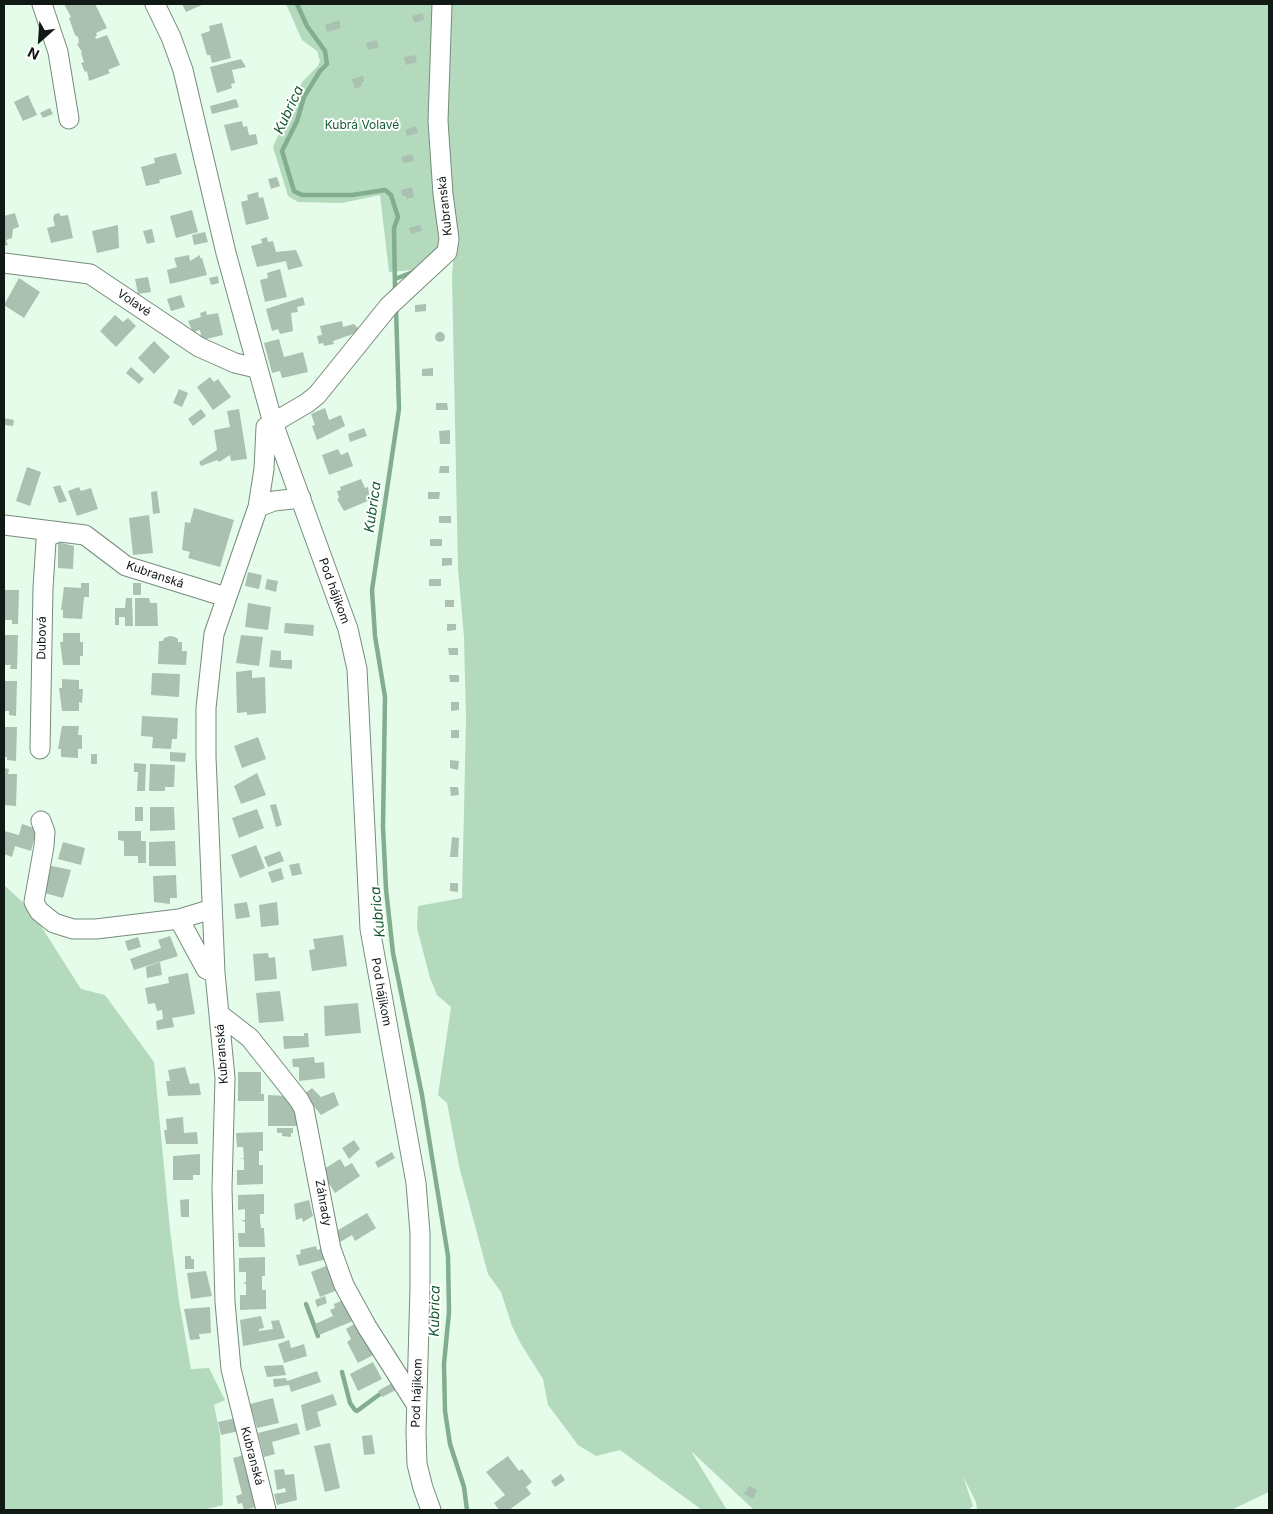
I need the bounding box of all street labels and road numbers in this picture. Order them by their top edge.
street label: Kubranská [435,175,455,237]
street label: Volavé [114,286,154,320]
street label: Pod hájikom [315,556,353,626]
street label: Kubranská [124,558,186,592]
street label: Dubová [34,616,50,660]
street label: Pod hájikom [368,957,394,1027]
street label: Kubranská [213,1024,231,1084]
street label: Záhrady [312,1179,334,1227]
street label: Pod hájikom [409,1358,425,1428]
street label: Kubranská [237,1425,267,1487]

